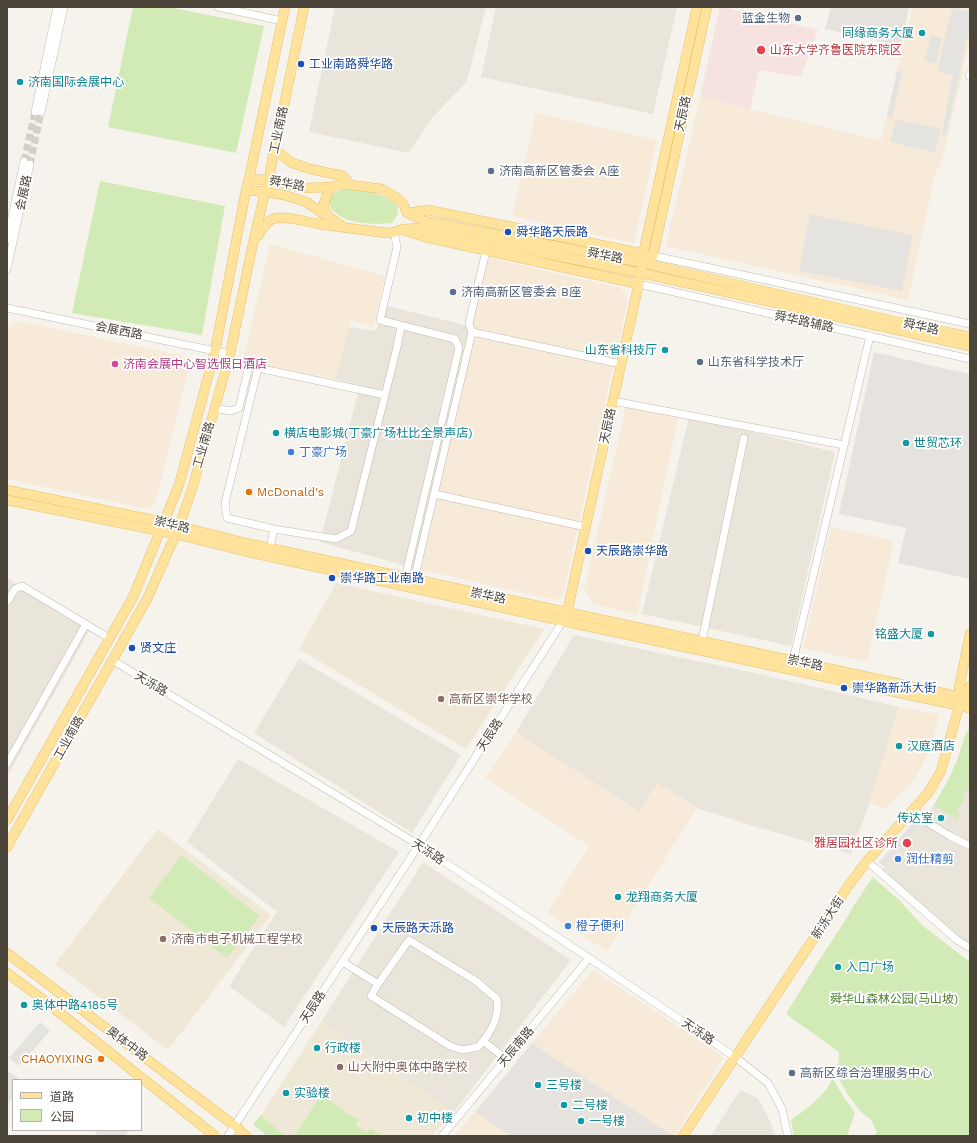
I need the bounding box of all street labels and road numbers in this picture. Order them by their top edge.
street label: 天辰路 [672,95,694,133]
street label: 工业南路 [267,105,291,155]
street label: 会展路 [13,174,35,212]
street label: 舜华路 [268,174,306,194]
street label: 舜华路 [586,245,624,267]
street label: 舜华路辅路 [773,309,835,335]
street label: 舜华路 [902,316,940,338]
street label: 会展西路 [94,319,144,343]
street label: 天辰路 [597,407,619,445]
street label: 工业南路 [190,420,218,470]
street label: 崇华路 [153,514,191,536]
street label: 崇华路 [469,585,507,607]
street label: 崇华路 [786,652,824,674]
street label: 天泺路 [132,669,170,699]
street label: 工业南路 [51,714,87,762]
street label: 天辰路 [474,716,506,754]
street label: 天泺路 [409,836,447,868]
street label: 新泺大街 [809,894,847,942]
street label: 天辰路 [297,988,329,1026]
street label: 天泺路 [679,1016,717,1048]
street label: 奥体中路 [103,1024,151,1064]
street label: 天辰南路 [495,1024,537,1070]

